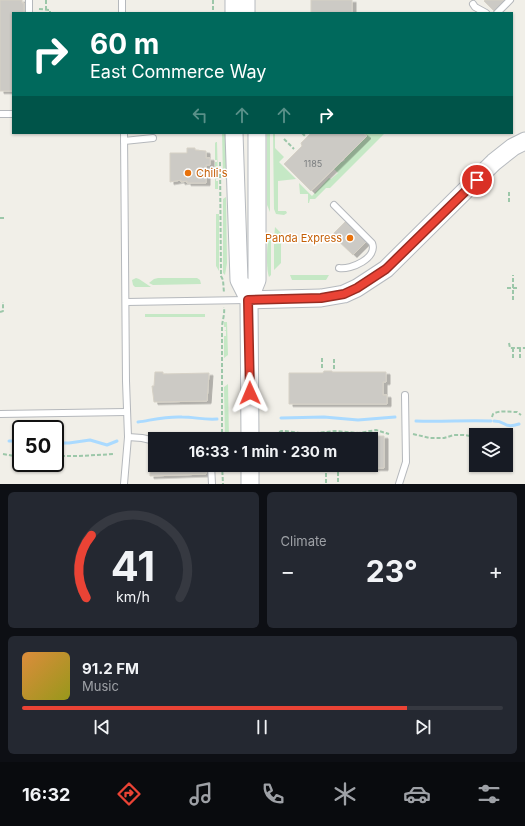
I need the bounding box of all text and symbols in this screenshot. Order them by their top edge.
text: 60 m [90,27,159,61]
icon: right [24,28,76,80]
text: East Commerce Way [90,61,266,82]
icon: left [189,104,211,126]
icon: ahead [231,104,253,126]
icon: ahead [273,104,295,126]
icon: right [315,104,337,126]
house number: 1185 [304,158,322,169]
pin [460,163,494,197]
place label: Chili's [196,166,228,180]
marker: Chili's [183,168,193,178]
icon: arrive [466,169,488,191]
place label: Panda Express [265,231,342,245]
marker: Panda Express [345,233,355,243]
position arrow [229,372,271,414]
speed limit sign: 50 [12,420,64,472]
map controls [469,428,513,472]
button: layers [469,428,513,472]
text: 16:33 · 1 min · 230 m [189,442,337,461]
text: Climate [281,533,327,549]
text: 41 [111,541,155,591]
text: 23° [366,553,418,589]
text: − [281,558,295,584]
text: + [488,558,503,584]
text: km/h [116,588,150,605]
text: 91.2 FM [82,659,139,678]
text: Music [82,678,119,694]
icon: previous [91,716,113,738]
icon: pause [251,716,273,738]
icon: next [412,716,434,738]
icon: directions [115,780,143,808]
icon: music [187,780,215,808]
icon: phone [259,780,287,808]
icon: climate [331,780,359,808]
icon: car [403,780,431,808]
icon: filters [475,780,503,808]
text: 16:32 [22,784,70,805]

